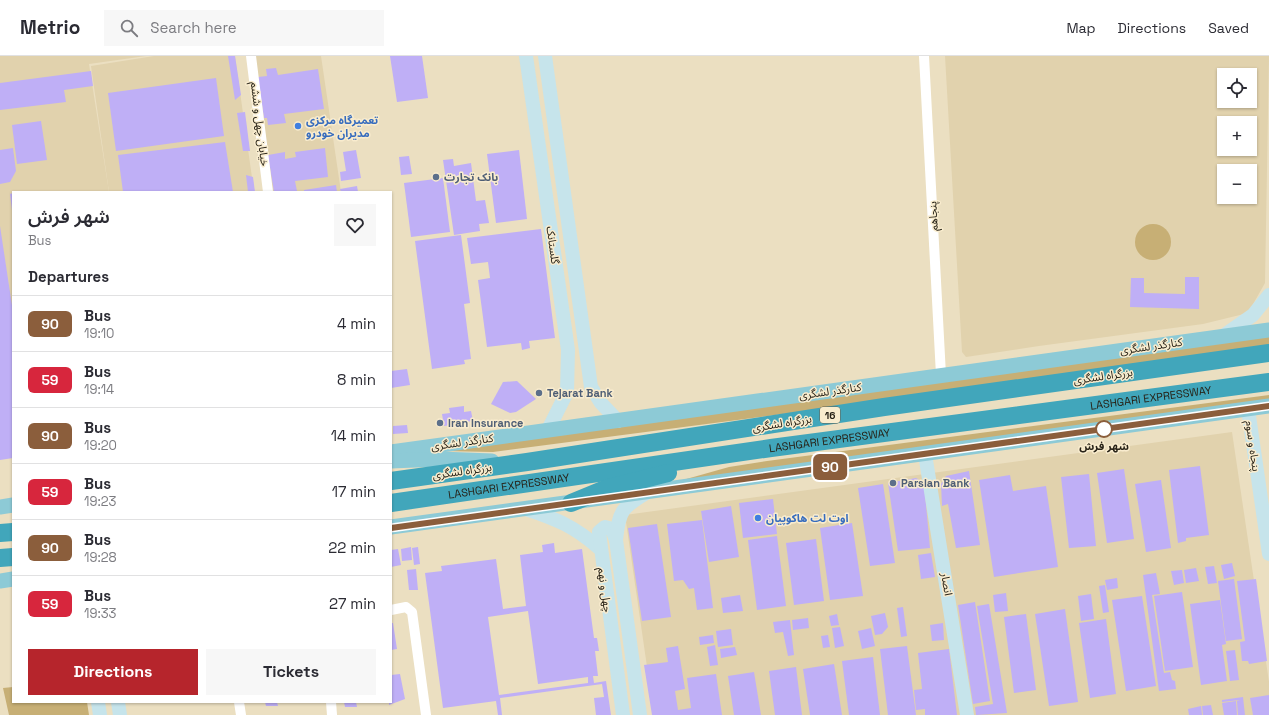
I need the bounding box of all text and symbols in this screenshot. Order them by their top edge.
search box [104,10,384,46]
text: Metrio [20,15,80,40]
icon: search [118,17,140,39]
text: Search here [150,18,237,37]
text: Map [1066,19,1096,37]
text: Directions [1118,19,1186,37]
text: Saved [1208,19,1249,37]
map controls [1217,68,1257,204]
button: locate [1217,68,1257,108]
street label: خیابان چهل و ششم [246,81,272,168]
place label: تعمیرگاه مرکزی مدیران خودرو [306,113,378,140]
button: + [1217,116,1257,156]
marker: تعمیرگاه مرکزی مدیران خودرو [293,121,303,131]
button: − [1217,164,1257,204]
place label: بانک تجارت [444,170,498,184]
marker: بانک تجارت [431,172,441,182]
street label: پنجاهم [925,201,943,231]
text: شهر فرش [28,204,110,229]
button: heart [334,204,376,246]
street label: گلستانک [543,225,563,265]
text: Bus [28,232,51,249]
text: Departures [28,267,109,286]
text: Bus [84,306,111,325]
text: 4 min [337,314,376,333]
text: 90 [41,315,59,333]
text: 19:10 [84,325,114,342]
street label: کنارگذر لشگری [1119,335,1184,357]
text: Bus [84,362,111,381]
street label: بزرگراه لشگری [1072,365,1134,387]
text: 8 min [337,370,376,389]
text: 59 [41,371,59,389]
street label: کنارگذر لشگری [798,380,863,402]
text: 19:14 [84,381,114,398]
street label: LASHGARI EXPRESSWAY [1089,383,1213,413]
place label: Tejarat Bank [547,386,614,400]
marker: Tejarat Bank [534,388,544,398]
road number: 16 [820,407,840,423]
street label: بزرگراه لشگری [751,411,813,435]
place label: Iran Insurance [448,416,523,430]
text: Bus [84,418,111,437]
marker: Iran Insurance [435,418,445,428]
marker: شهر فرش [1095,420,1113,438]
street label: پنجاه و سوم [1241,420,1264,473]
street label: LASHGARI EXPRESSWAY [768,425,891,455]
text: 14 min [331,426,376,445]
text: 90 [41,427,59,445]
street label: کنارگذر لشگری [430,431,495,453]
text: 19:20 [84,437,117,454]
place label: شهر فرش [1079,439,1129,453]
line badge: 90 [812,454,848,480]
text: 90 [821,458,839,476]
street label: بزرگراه لشگری [431,460,493,482]
street label: LASHGARI EXPRESSWAY [447,470,571,502]
text: Bus [84,474,111,493]
place label: Parsian Bank [901,476,970,490]
marker: Parsian Bank [888,478,898,488]
text: 17 min [332,482,376,501]
text: 59 [41,483,59,501]
text: 19:23 [84,493,116,510]
place label: اوت لت هاکوپیان [766,511,849,526]
marker: اوت لت هاکوپیان [753,513,763,523]
text: Bus [84,530,111,549]
text: 22 min [328,538,376,557]
text: 90 [41,539,59,557]
text: 19:28 [84,549,117,566]
street label: چهل و نهم [593,567,615,614]
street label: انصار [938,570,956,597]
text: Bus [84,586,111,605]
text: 27 min [329,594,376,613]
text: 59 [41,595,59,613]
text: 19:33 [84,605,116,622]
button: Directions [28,649,198,695]
button: Tickets [206,649,376,695]

